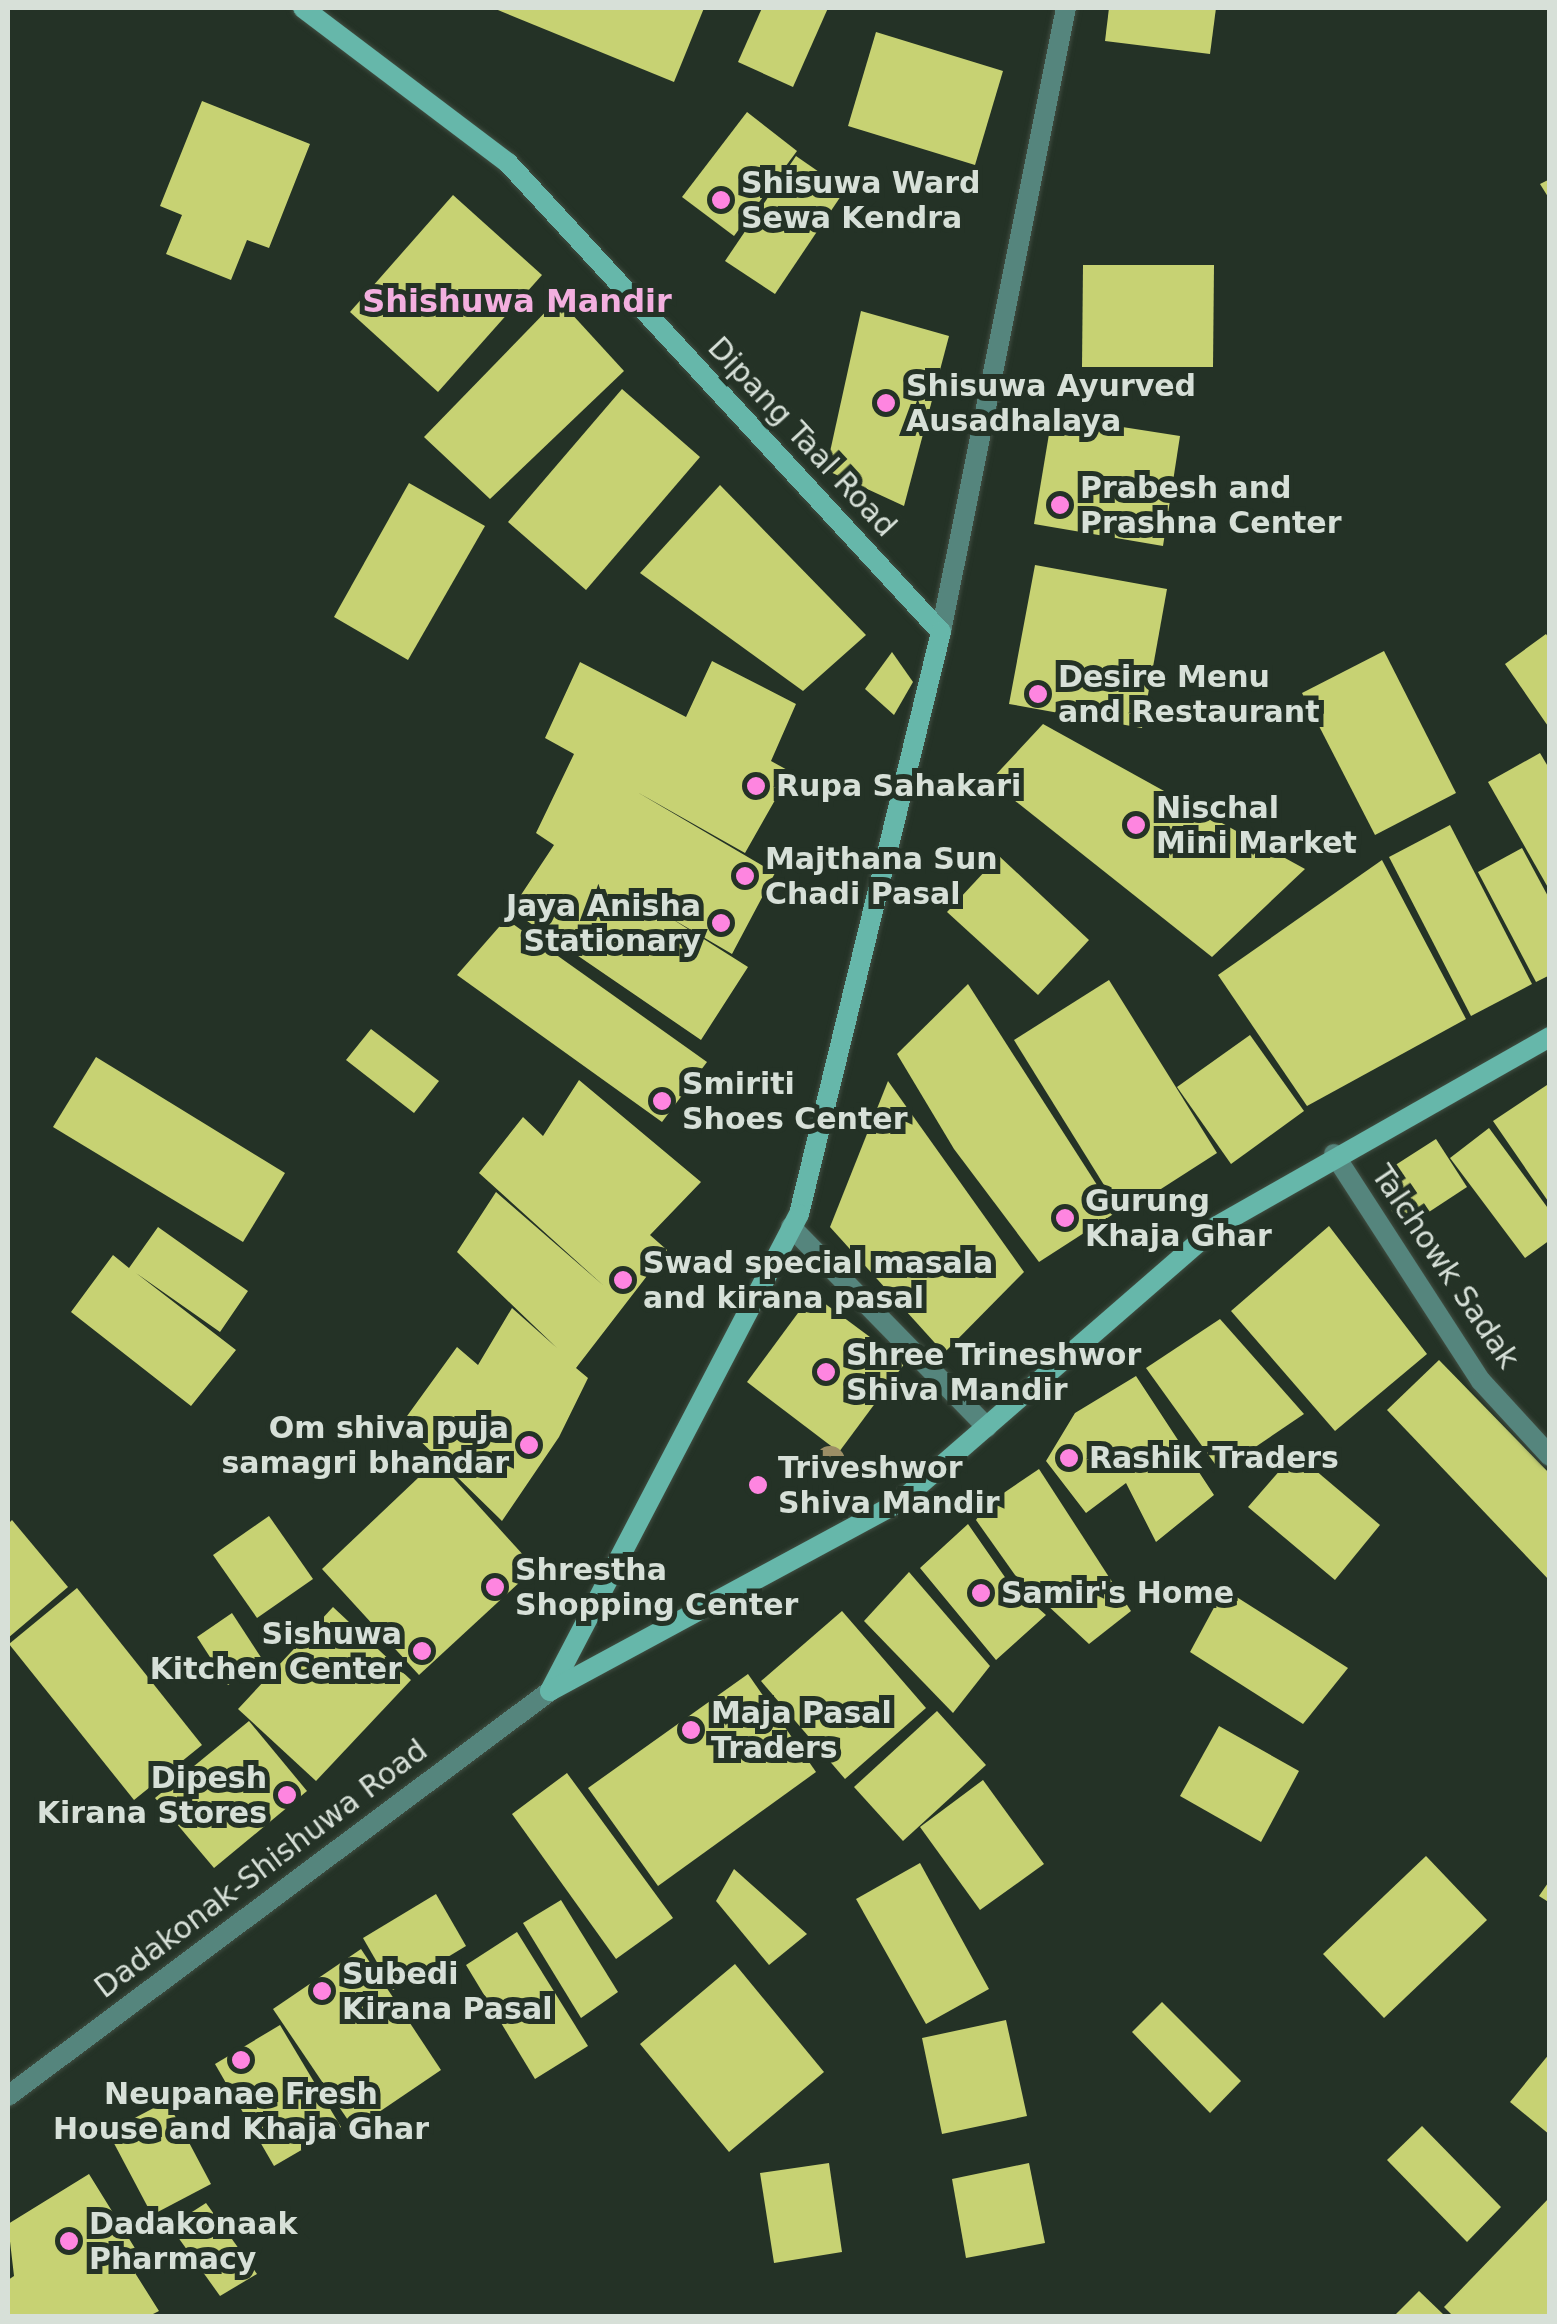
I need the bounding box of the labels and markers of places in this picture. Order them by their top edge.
place label: Shisuwa Ward Sewa Kendra [741,165,980,236]
marker: Shisuwa Ward Sewa Kendra [710,189,732,211]
place label: Shisuwa Ayurved Ausadhalaya [906,368,1196,438]
marker: Shisuwa Ayurved Ausadhalaya [875,392,897,414]
place label: Prabesh and Prashna Center [1080,470,1341,540]
marker: Prabesh and Prashna Center [1049,494,1071,516]
place label: Desire Menu and Restaurant [1058,659,1320,730]
marker: Desire Menu and Restaurant [1027,683,1049,705]
place label: Rupa Sahakari [776,768,1021,804]
marker: Rupa Sahakari [745,775,767,797]
place label: Nischal Mini Market [1156,790,1357,860]
marker: Nischal Mini Market [1125,814,1147,836]
place label: Majthana Sun Chadi Pasal [765,841,998,912]
marker: Majthana Sun Chadi Pasal [734,865,756,887]
place label: Jaya Anisha Stationary [506,888,701,958]
marker: Jaya Anisha Stationary [710,912,732,934]
place label: Smiriti Shoes Center [682,1066,907,1136]
marker: Smiriti Shoes Center [651,1090,673,1112]
place label: Gurung Khaja Ghar [1085,1183,1272,1254]
marker: Gurung Khaja Ghar [1054,1207,1076,1229]
place label: Swad special masala and kirana pasal [643,1245,993,1316]
marker: Swad special masala and kirana pasal [612,1269,634,1291]
place label: Shree Trineshwor Shiva Mandir [846,1337,1141,1408]
marker: Shree Trineshwor Shiva Mandir [815,1361,837,1383]
place label: Om shiva puja samagri bhandar [221,1410,509,1480]
marker: Om shiva puja samagri bhandar [518,1434,540,1456]
place label: Rashik Traders [1089,1440,1339,1476]
marker: Rashik Traders [1058,1447,1080,1469]
place label: Triveshwor Shiva Mandir [778,1450,999,1520]
marker: Triveshwor Shiva Mandir [747,1474,769,1496]
place label: Shrestha Shopping Center [515,1552,798,1622]
place label: Samir's Home [1001,1575,1234,1611]
marker: Shrestha Shopping Center [484,1576,506,1598]
marker: Samir's Home [970,1582,992,1604]
place label: Sishuwa Kitchen Center [150,1616,402,1686]
marker: Sishuwa Kitchen Center [411,1640,433,1662]
place label: Maja Pasal Traders [711,1695,892,1766]
marker: Maja Pasal Traders [680,1719,702,1741]
place label: Dipesh Kirana Stores [37,1760,267,1830]
marker: Dipesh Kirana Stores [276,1784,298,1806]
place label: Subedi Kirana Pasal [342,1956,552,2026]
marker: Subedi Kirana Pasal [311,1980,333,2002]
marker: Neupanae Fresh House and Khaja Ghar [230,2049,252,2071]
place label: Neupanae Fresh House and Khaja Ghar [53,2076,429,2146]
place label: Dadakonaak Pharmacy [89,2206,297,2276]
marker: Dadakonaak Pharmacy [58,2230,80,2252]

